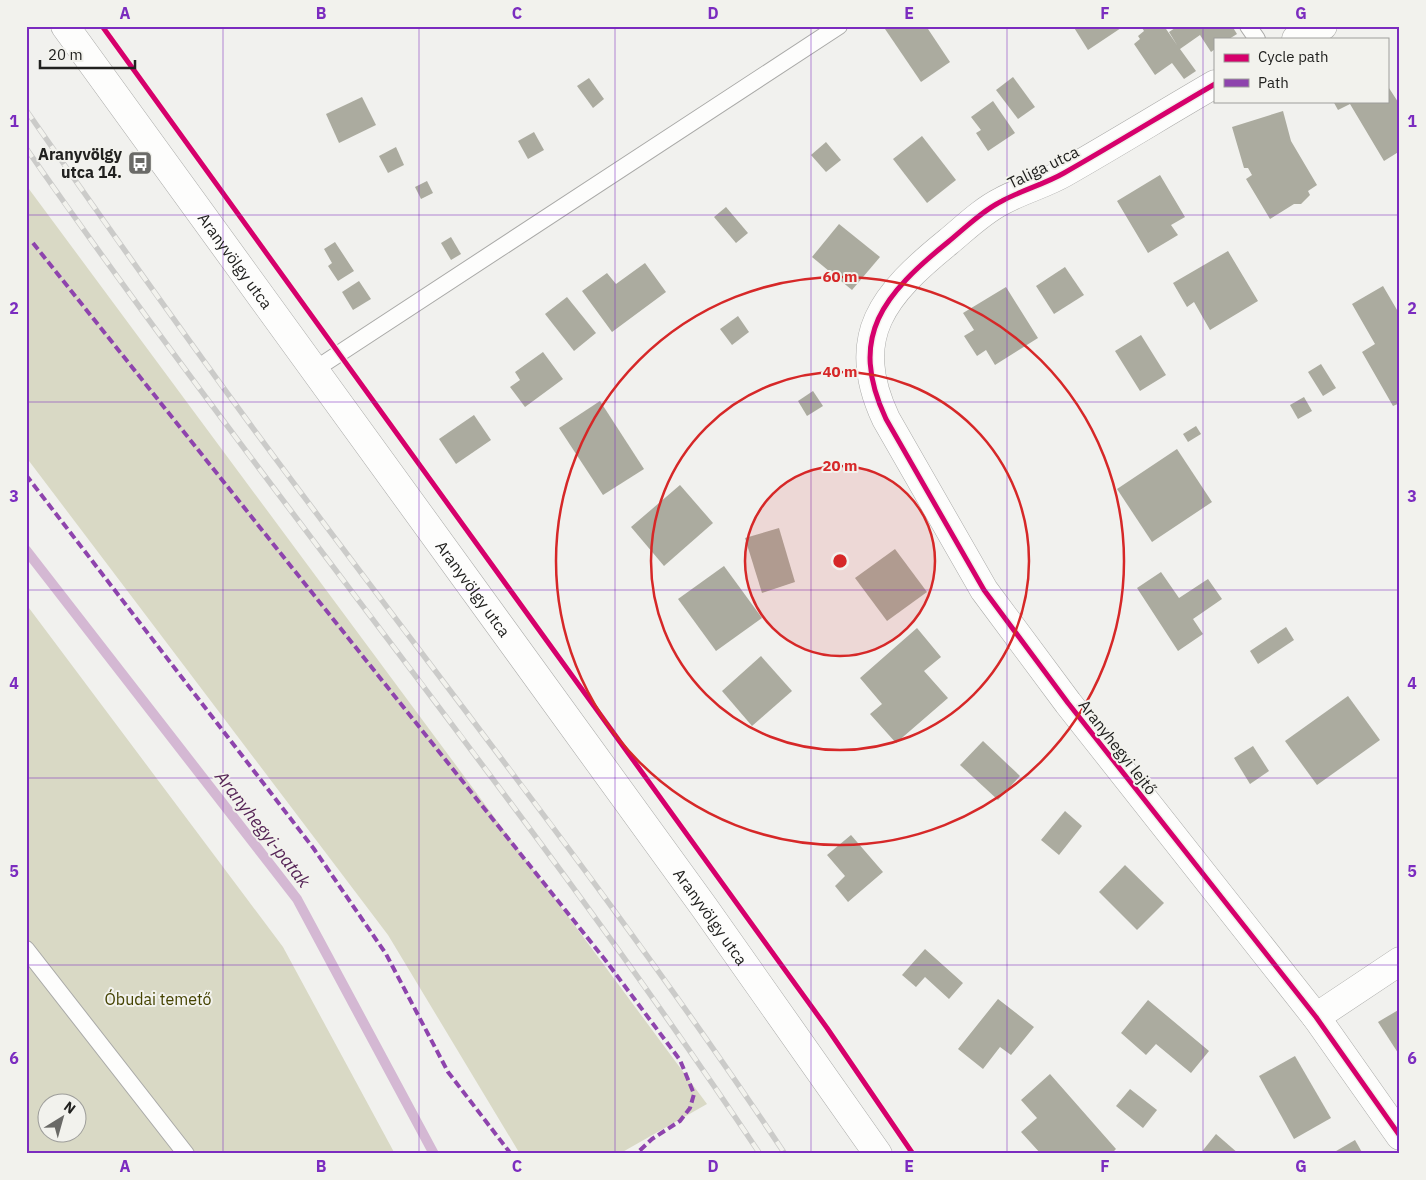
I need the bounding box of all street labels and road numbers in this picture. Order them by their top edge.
street label: Taliga utca [1004,141,1082,193]
street label: Aranyvölgy utca [194,209,277,313]
street label: Aranyvölgy utca [431,536,515,641]
street label: Aranyhegyi lejtő [1075,695,1161,799]
street label: Aranyvölgy utca [669,864,752,969]

